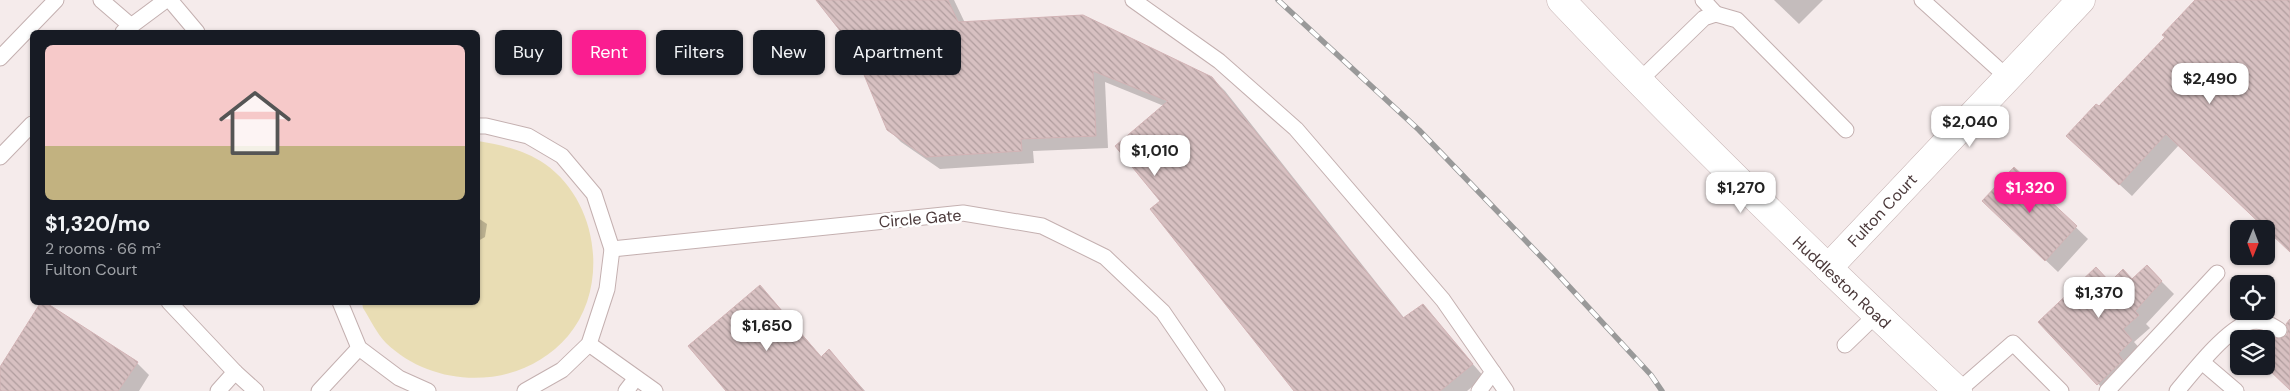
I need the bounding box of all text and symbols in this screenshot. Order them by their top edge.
chip: Buy [495,30,562,75]
chip: Rent [572,30,646,75]
chip: Filters [656,30,743,75]
chip: New [753,30,825,75]
chip: Apartment [835,30,961,75]
pin: $2,490 [2169,62,2251,105]
text: $2,490 [2183,68,2237,89]
icon: home [210,78,300,168]
pin: $2,040 [1929,106,2011,148]
text: $2,040 [1942,111,1998,132]
pin: $1,010 [1114,134,1196,177]
text: $1,010 [1131,140,1179,161]
street label: Fulton Court [1843,169,1922,251]
pin: $1,270 [1700,172,1782,214]
pin: $1,320 [1989,172,2071,214]
text: $1,270 [1717,177,1765,198]
text: $1,320 [2005,177,2055,198]
street label: Circle Gate [878,204,962,233]
text: $1,320/mo [45,210,150,238]
north arrow [2230,220,2275,265]
map controls [2230,220,2275,375]
street label: Huddleston Road [1788,231,1895,333]
text: 2 rooms · 66 m² [45,238,161,259]
text: Fulton Court [45,259,138,280]
button: locate [2230,275,2275,320]
pin: $1,370 [2058,276,2140,319]
text: $1,370 [2075,282,2123,303]
pin: $1,650 [726,310,808,352]
text: $1,650 [742,315,792,336]
button: layers [2230,330,2275,375]

